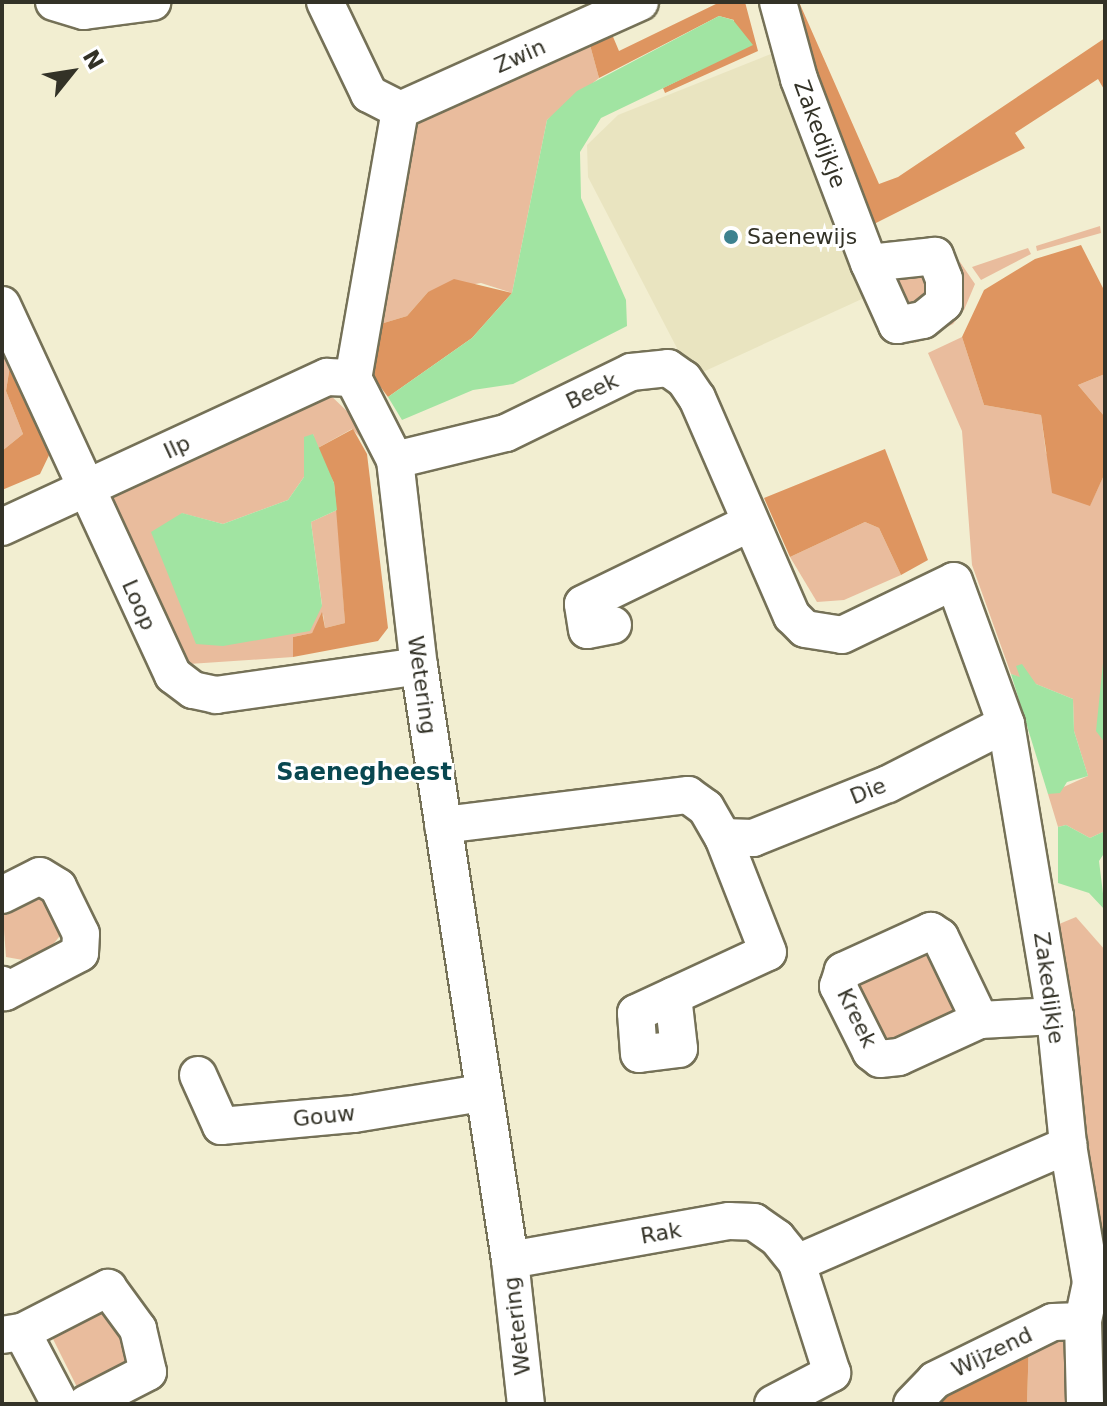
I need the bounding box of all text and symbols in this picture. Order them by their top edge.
north arrow [32,32,112,112]
street label: Zwin [490,33,550,79]
text: N [78,46,109,74]
street label: Zakedijkje [788,77,852,191]
place label: Saenewijs [747,224,857,250]
marker: Saenewijs [722,228,740,246]
street label: Beek [562,367,622,415]
street label: Ilp [159,429,195,465]
street label: Loop [116,576,162,634]
street label: Wetering [402,634,442,736]
district label: Saenegheest [276,759,452,787]
street label: Die [846,772,890,810]
street label: Zakedijkje [1028,930,1070,1046]
street label: Kreek [831,984,883,1052]
street label: Gouw [292,1100,356,1132]
street label: Rak [639,1216,683,1250]
street label: Wetering [498,1275,536,1377]
street label: Wijzend [947,1321,1037,1383]

